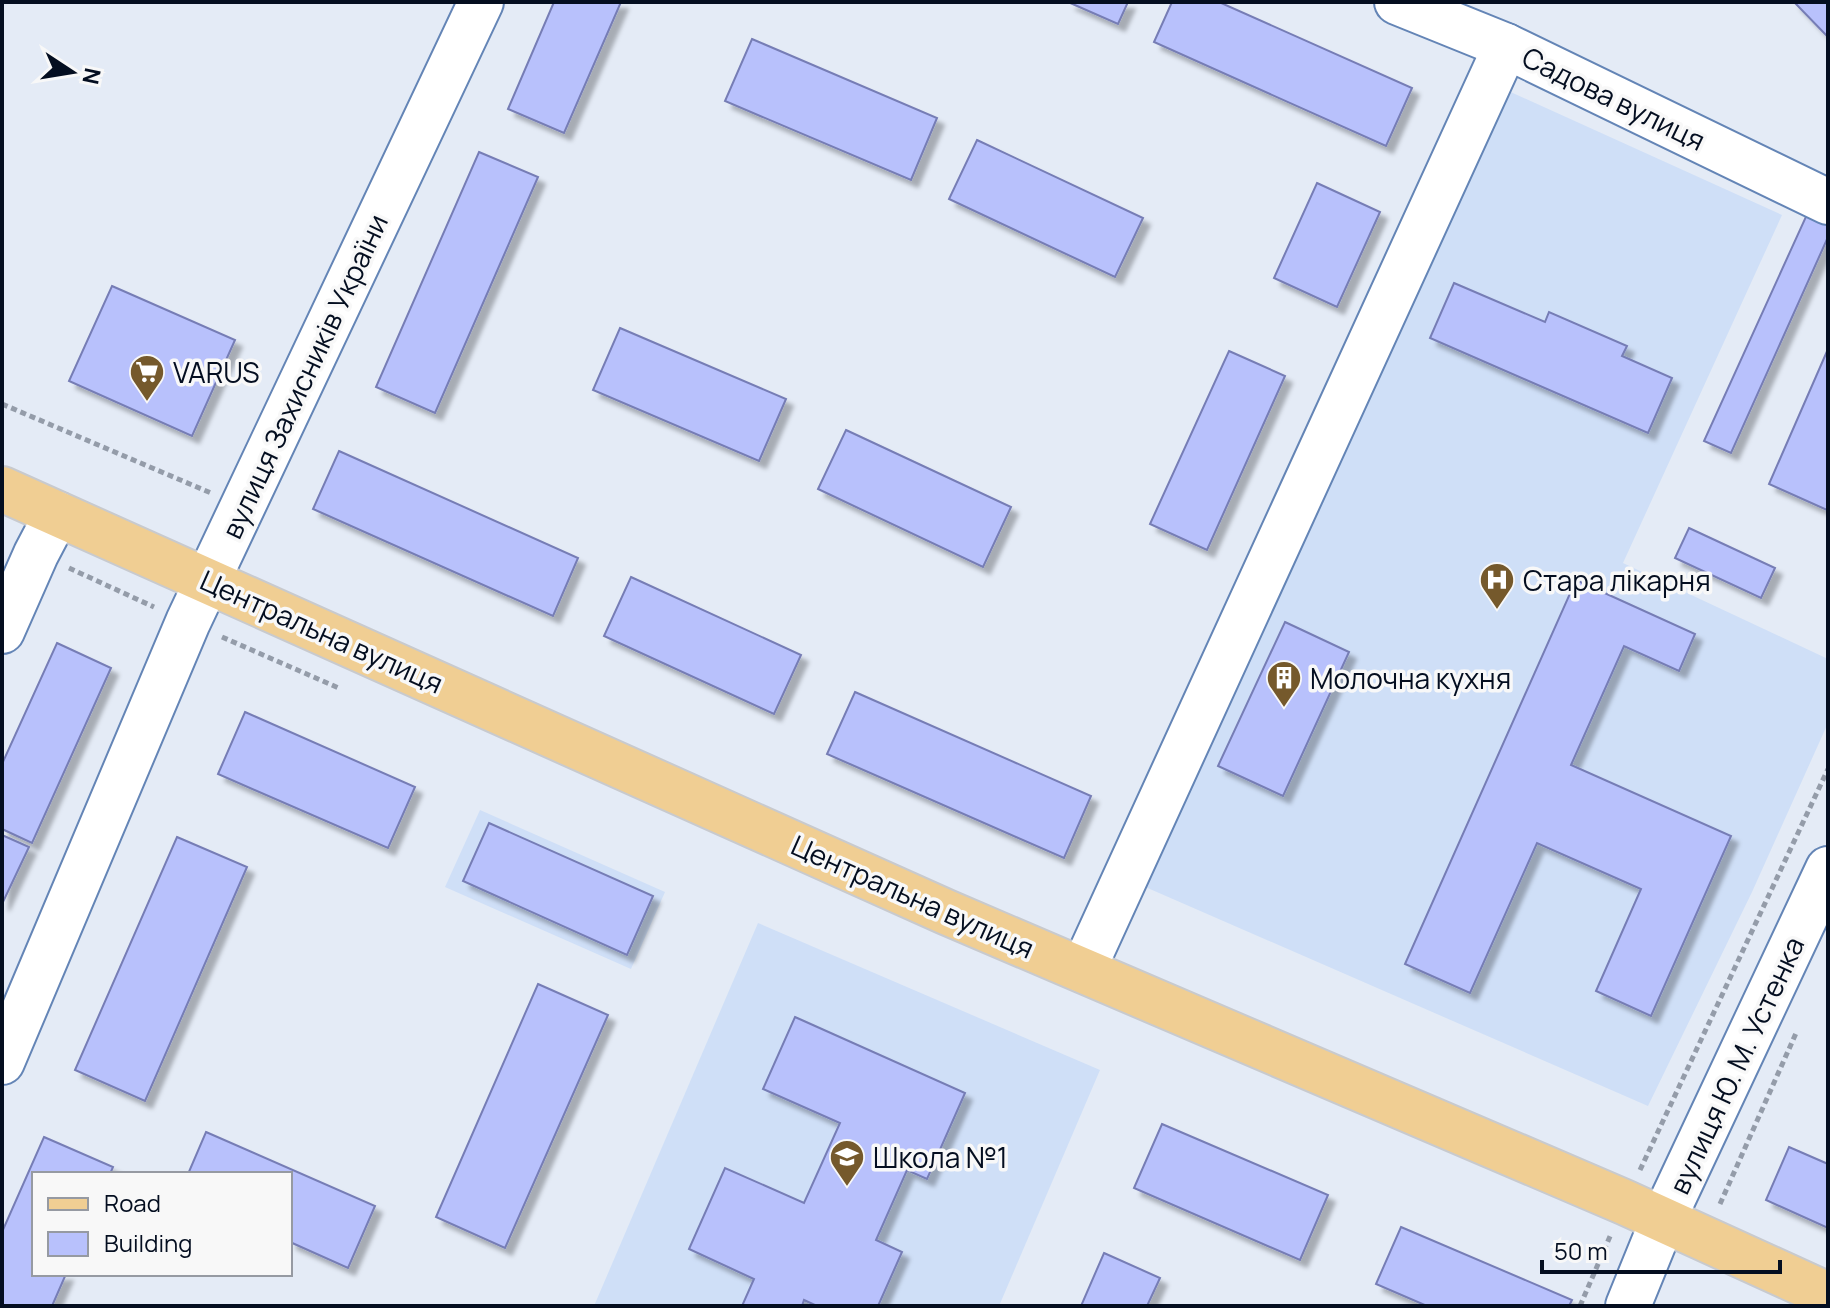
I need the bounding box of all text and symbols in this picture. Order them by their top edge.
north arrow [32,32,112,112]
street label: Садова вулиця [1516,37,1712,159]
text: N [75,65,108,87]
street label: вулиця Захисників України [212,208,396,544]
supermarket icon: VARUS [128,353,166,403]
place label: VARUS [173,353,259,391]
street label: Центральна вулиця [195,560,449,702]
hospital icon: Стара лікарня [1478,561,1516,611]
place label: Стара лікарня [1523,561,1711,599]
building icon: Молочна кухня [1265,659,1303,709]
place label: Молочна кухня [1310,659,1511,697]
street label: Центральна вулиця [786,825,1040,967]
street label: вулиця Ю. М. Устенка [1660,930,1812,1200]
school or university icon: Школа №1 [828,1138,866,1188]
place label: Школа №1 [873,1138,1008,1176]
legend [32,1172,292,1276]
text: Road [104,1186,161,1219]
scale bar [1542,1224,1780,1274]
text: Building [104,1226,192,1259]
text: 50 m [1554,1234,1608,1267]

